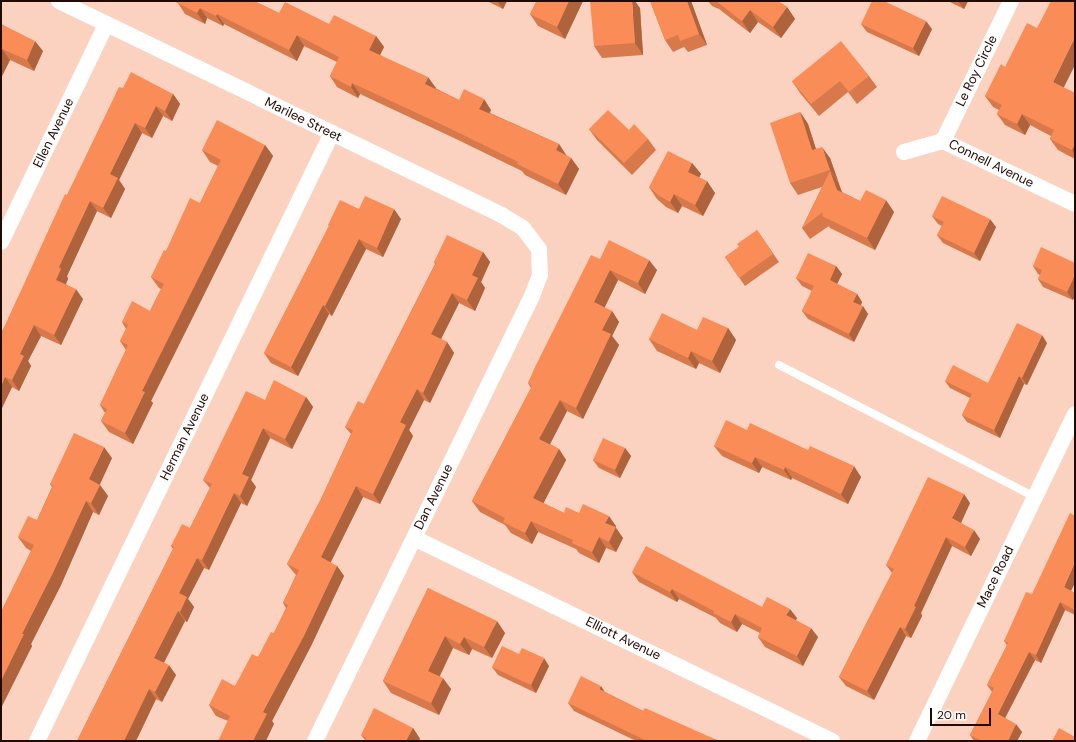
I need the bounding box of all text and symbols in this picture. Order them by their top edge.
street label: Le Roy Circle [953,33,1001,109]
street label: Marilee Street [262,95,344,145]
street label: Ellen Avenue [30,96,78,170]
street label: Connell Avenue [946,137,1036,191]
street label: Herman Avenue [157,391,213,483]
street label: Dan Avenue [411,462,457,532]
street label: Mace Road [974,544,1018,610]
street label: Elliott Avenue [583,614,663,664]
scale bar [932,700,993,726]
text: 20 m [937,707,966,723]

